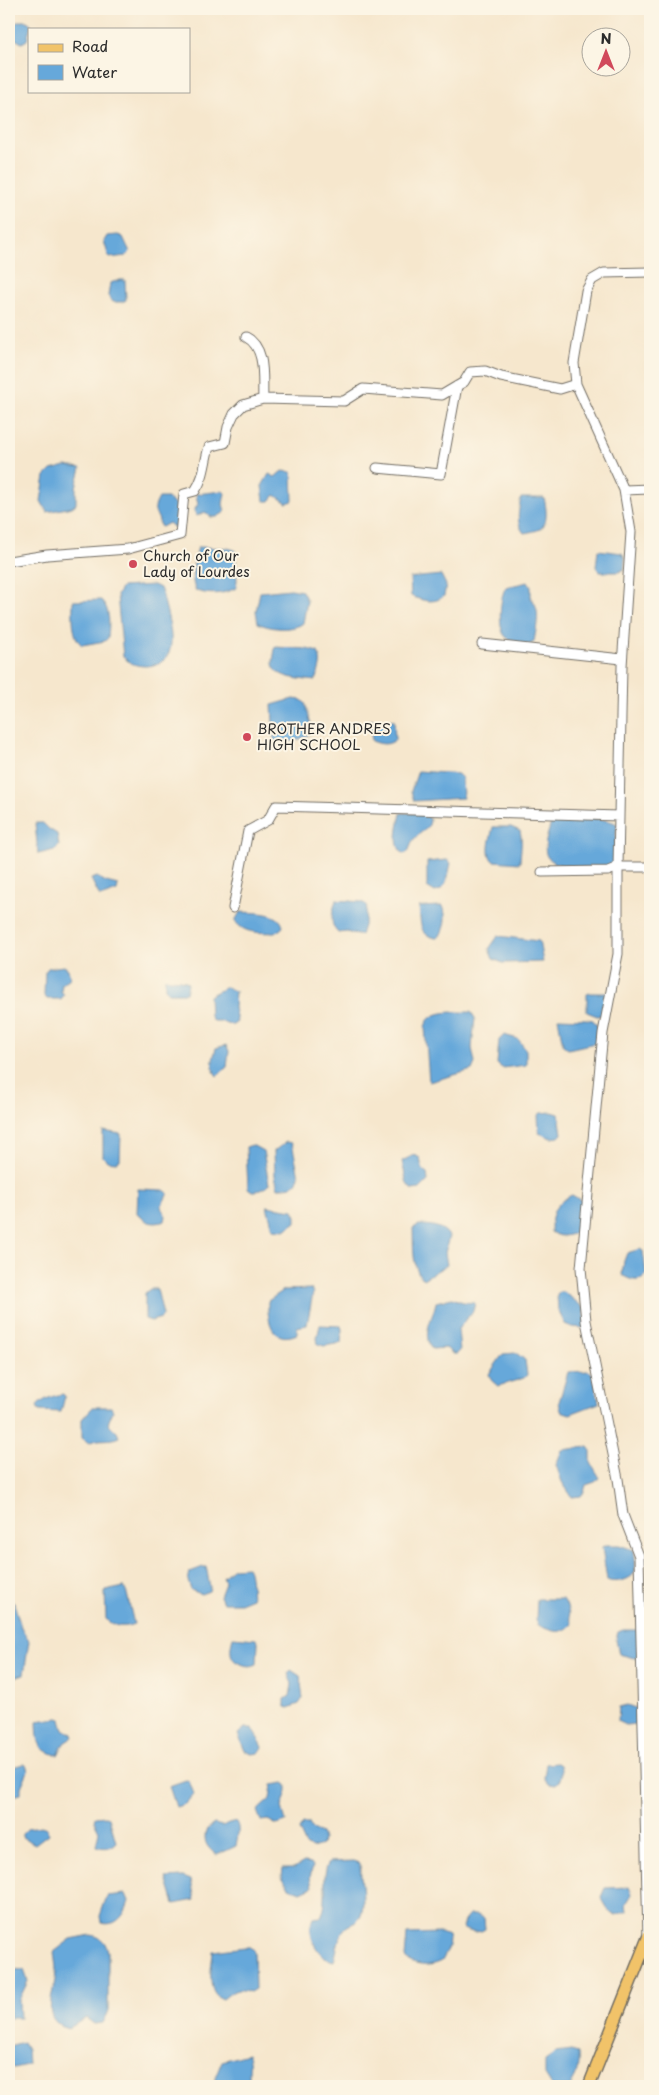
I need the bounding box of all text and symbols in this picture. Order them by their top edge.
legend [28,28,190,92]
north arrow [582,28,632,78]
text: N [600,28,612,49]
text: Road [72,34,108,57]
text: Water [72,60,117,83]
place label: Church of Our Lady of Lourdes [143,545,250,582]
marker: Church of Our Lady of Lourdes [127,558,139,570]
place label: BROTHER ANDRES HIGH SCHOOL [257,718,391,755]
marker: BROTHER ANDRES HIGH SCHOOL [241,731,253,743]

